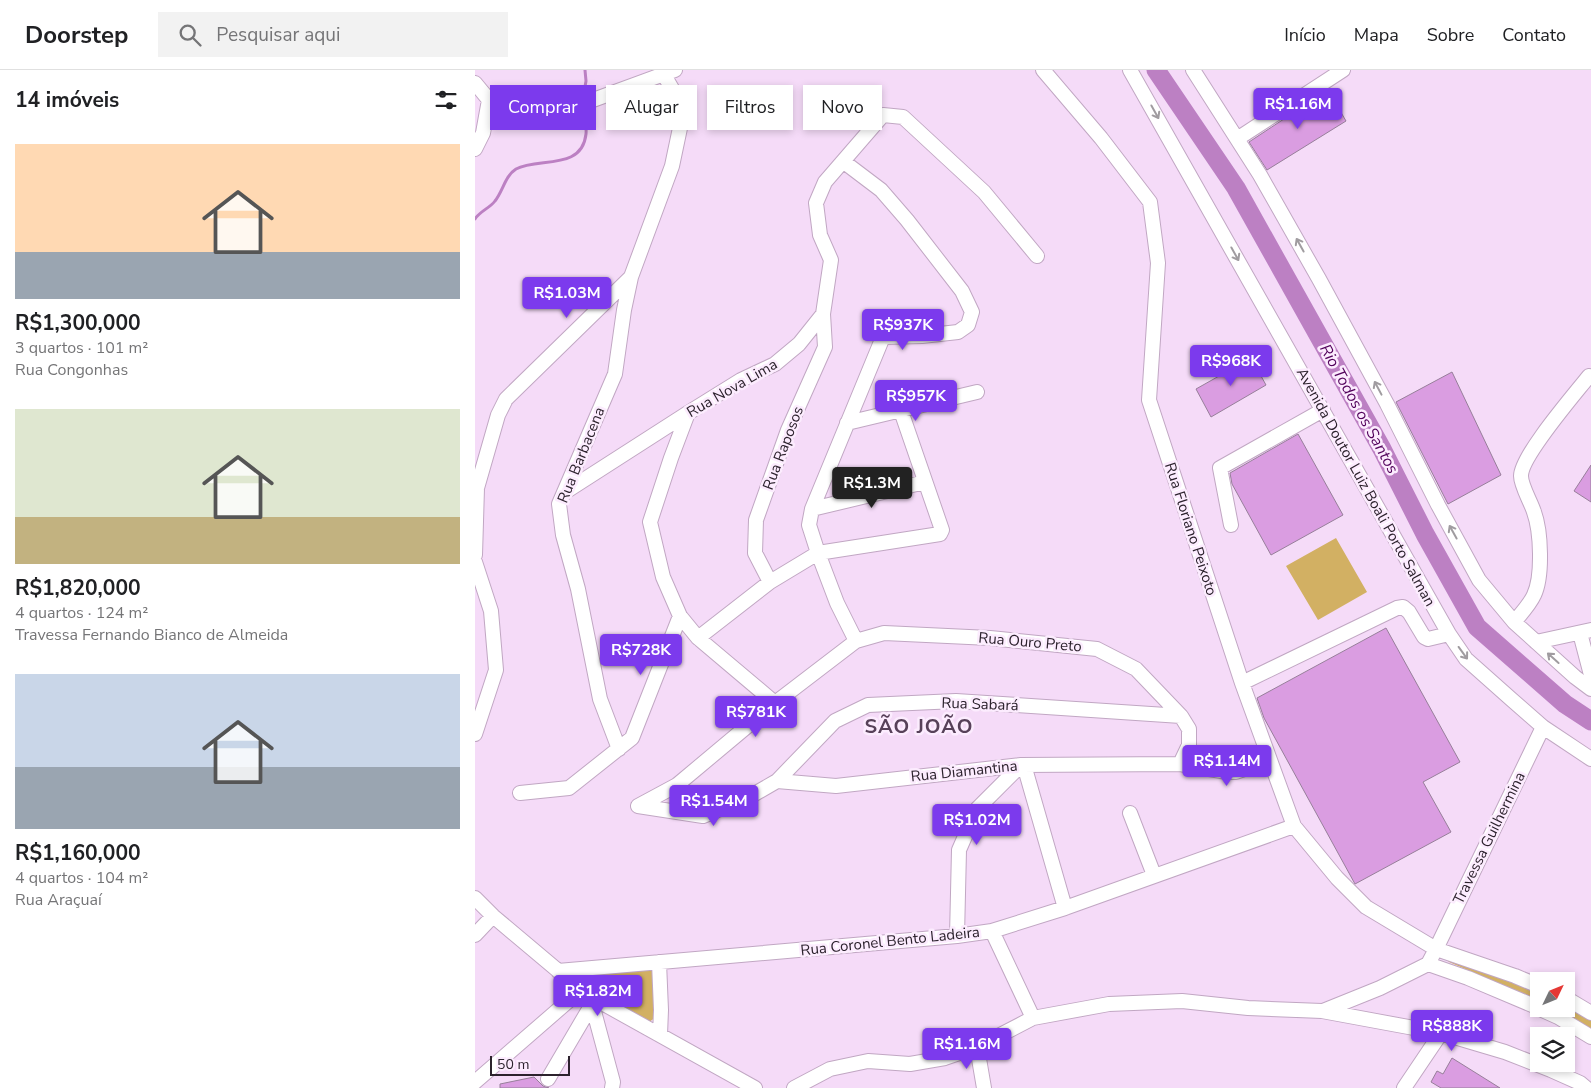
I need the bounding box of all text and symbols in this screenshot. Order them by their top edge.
search box [158,12,508,57]
text: Doorstep [25,19,128,51]
icon: search [176,21,204,49]
text: Pesquisar aqui [216,22,340,48]
text: Início [1284,23,1326,47]
text: Mapa [1354,23,1399,47]
text: Sobre [1427,23,1474,47]
text: Contato [1502,23,1566,47]
chip: Comprar [490,85,596,130]
chip: Alugar [606,85,697,130]
chip: Filtros [707,85,793,130]
chip: Novo [803,85,882,130]
text: 14 imóveis [15,86,119,114]
icon: filters [432,86,460,114]
pin: R$1.16M [1252,88,1344,130]
text: R$1.16M [1264,93,1332,115]
one-way arrow [1150,104,1160,119]
icon: home [193,177,283,267]
one-way arrow [1294,239,1304,253]
one-way arrow [1230,246,1240,260]
pin: R$1.03M [521,276,613,319]
text: R$1.03M [533,282,601,304]
pin: R$937K [862,308,944,351]
text: R$1,300,000 [15,309,141,337]
text: R$937K [873,314,933,336]
text: 3 quartos · 101 m² [15,337,148,359]
water label: Rio Todos os Santos [1314,340,1404,478]
pin: R$968K [1190,344,1272,387]
text: R$968K [1201,350,1261,372]
street label: Rua Nova Lima [683,354,781,422]
text: Rua Congonhas [15,359,128,381]
street label: Avenida Doutor Luiz Boali Porto Salman [1292,364,1440,610]
pin: R$957K [875,380,957,422]
one-way arrow [1373,380,1383,395]
text: R$957K [886,385,946,407]
street label: Rua Raposos [758,403,808,493]
street label: Rua Barbacena [553,404,609,506]
icon: home [193,442,283,532]
street label: Rua Floriano Peixoto [1160,460,1222,598]
pin: R$1.3M [831,466,913,509]
text: R$1.3M [843,472,901,494]
one-way arrow [1447,525,1457,540]
text: R$1,820,000 [15,574,141,602]
text: 4 quartos · 124 m² [15,602,148,624]
text: Travessa Fernando Bianco de Almeida [15,624,288,646]
street label: Rua Ouro Preto [977,628,1083,656]
pin: R$728K [600,634,682,676]
text: R$728K [611,639,671,661]
one-way arrow [1457,646,1468,659]
one-way arrow [1547,652,1560,663]
street label: Rua Sabará [941,693,1019,715]
pin: R$781K [715,696,797,738]
text: R$781K [726,701,786,723]
icon: home [193,707,283,797]
district label: SÃO JOÃO [865,713,973,740]
pin: R$1.14M [1181,744,1273,787]
text: R$1.14M [1193,750,1261,772]
street label: Rua Diamantina [910,755,1018,787]
street label: Travessa Guilhermina [1448,769,1530,907]
pin: R$1.54M [668,784,760,827]
text: R$1.54M [680,790,748,812]
pin: R$1.02M [931,804,1023,846]
text: R$1.02M [943,809,1011,831]
text: R$1,160,000 [15,839,141,867]
text: 4 quartos · 104 m² [15,867,148,889]
text: Rua Araçuaí [15,889,102,911]
street label: Rua Coronel Bento Ladeira [799,922,981,960]
north arrow [1530,972,1575,1018]
map controls [1530,972,1575,1072]
pin: R$1.82M [552,974,644,1017]
text: R$1.82M [564,980,632,1002]
pin: R$888K [1411,1010,1493,1052]
text: R$888K [1422,1015,1482,1037]
button: layers [1530,1027,1575,1072]
pin: R$1.16M [921,1028,1013,1070]
text: R$1.16M [933,1033,1001,1055]
scale bar [490,1053,570,1076]
text: 50 m [497,1055,529,1074]

